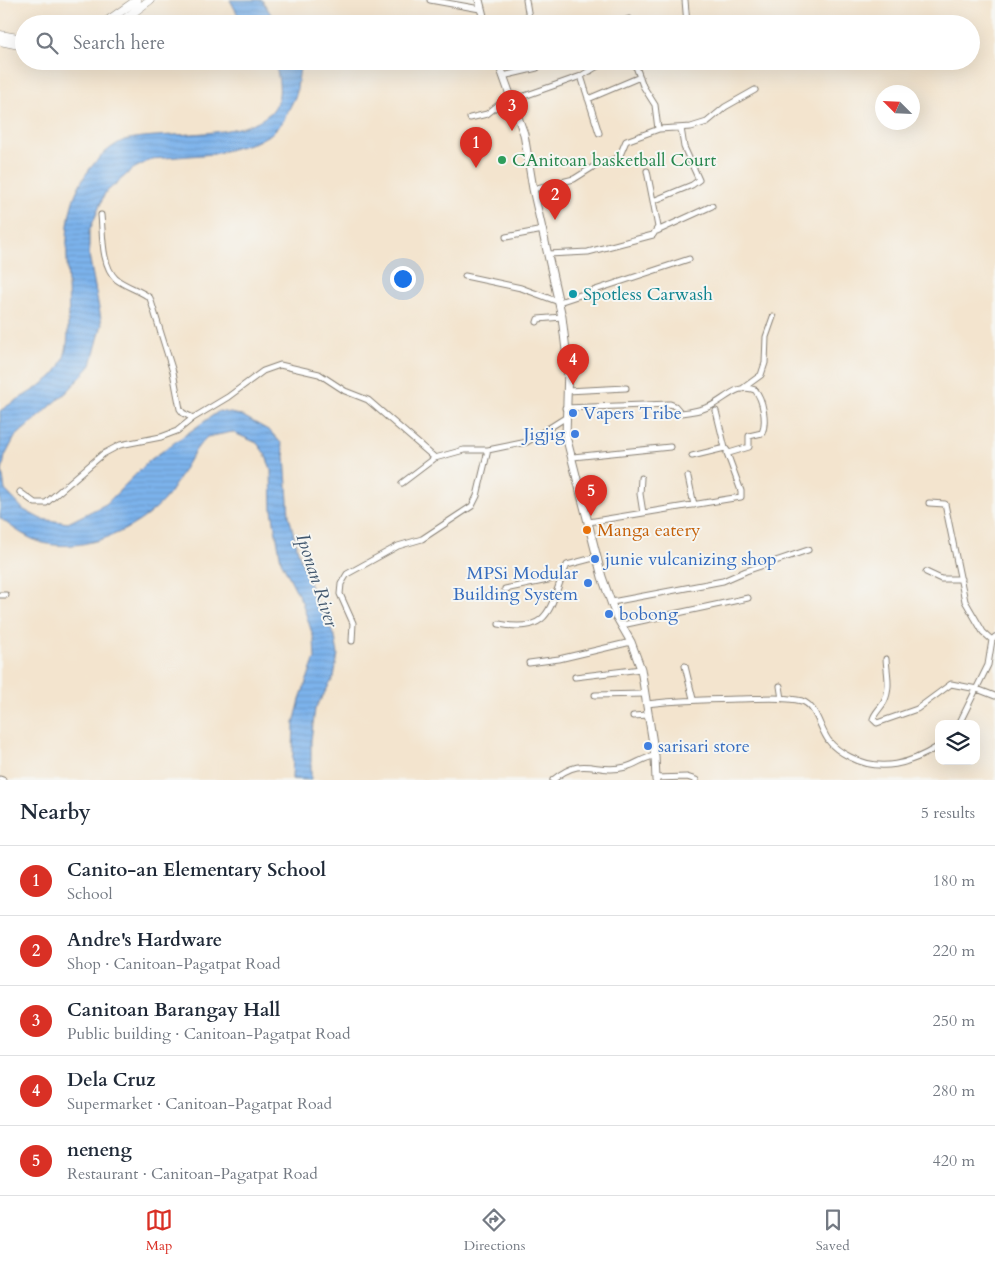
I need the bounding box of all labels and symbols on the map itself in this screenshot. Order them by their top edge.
north arrow [875,85,920,130]
pin: 3 [496,90,528,131]
pin: 1 [460,127,492,168]
place label: CAnitoan basketball Court [512,148,716,173]
marker: CAnitoan basketball Court [496,154,508,166]
pin: 2 [539,179,571,220]
your location [390,266,416,292]
place label: Spotless Carwash [583,282,713,307]
marker: Spotless Carwash [567,288,579,300]
pin: 4 [557,344,589,385]
place label: Vapers Tribe [583,401,682,426]
marker: Vapers Tribe [567,407,579,419]
place label: Jigjig [521,422,566,447]
marker: Jigjig [569,428,581,440]
pin: 5 [575,475,607,516]
place label: Manga eatery [597,518,701,543]
marker: Manga eatery [581,524,593,536]
water label: Iponan River [290,530,345,631]
place label: junie vulcanizing shop [602,547,777,572]
marker: junie vulcanizing shop [589,553,601,565]
place label: MPSi Modular Building System [453,561,579,607]
marker: MPSi Modular Building System [582,577,594,589]
place label: bobong [619,602,679,627]
marker: bobong [603,608,615,620]
place label: sarisari store [658,734,750,759]
marker: sarisari store [642,740,654,752]

